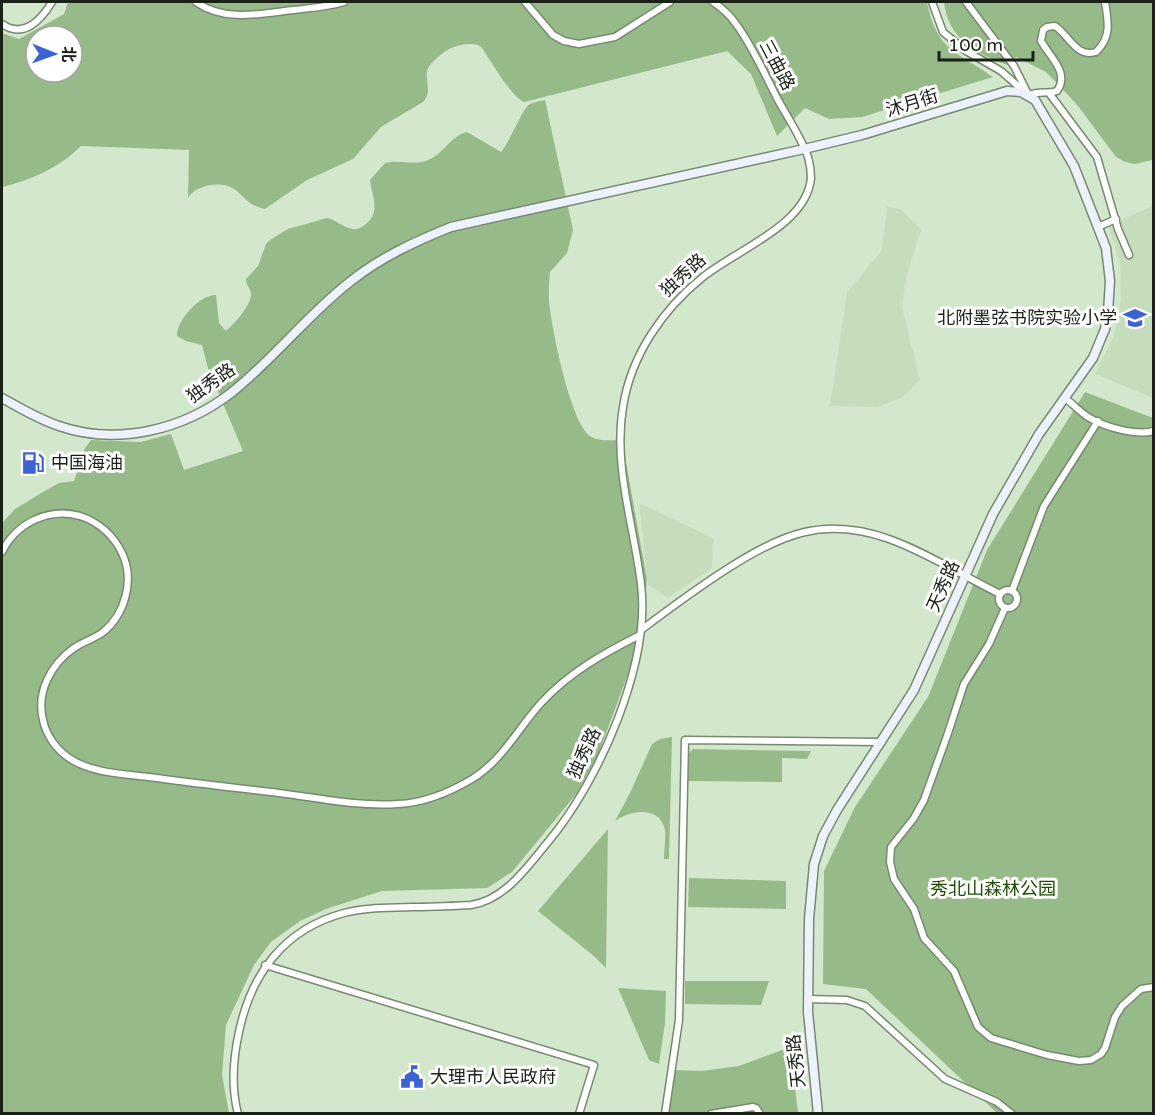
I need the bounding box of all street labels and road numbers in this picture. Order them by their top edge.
street label: 三曲路 [755,36,799,94]
street label: 沐月街 [883,85,941,121]
street label: 独秀路 [656,249,710,301]
street label: 独秀路 [183,359,239,407]
street label: 天秀路 [922,557,964,615]
street label: 独秀路 [563,724,605,782]
street label: 天秀路 [782,1033,810,1089]

